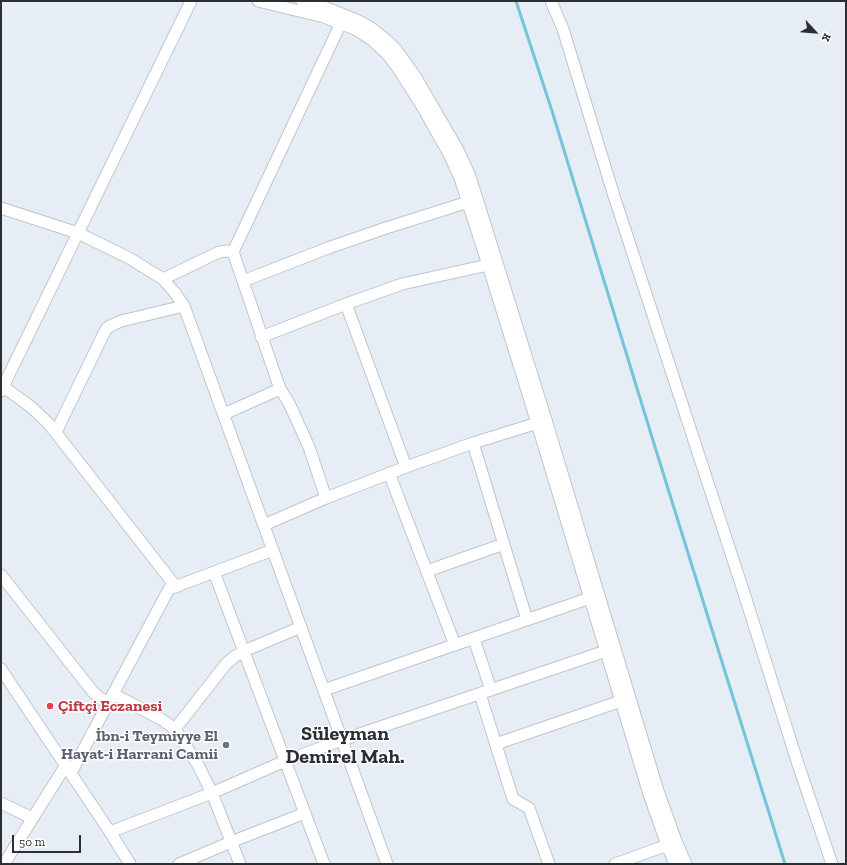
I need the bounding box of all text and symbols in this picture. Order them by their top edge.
north arrow [795,12,835,52]
text: K [819,31,834,44]
place label: Çiftçi Eczanesi [58,696,162,716]
marker: Çiftçi Eczanesi [45,701,55,711]
district label: Süleyman Demirel Mah. [285,722,405,769]
place label: İbn-i Teymiyye El Hayat-i Harrani Camii [61,726,218,764]
marker: İbn-i Teymiyye El Hayat-i Harrani Camii [221,740,231,750]
scale bar [14,827,83,853]
text: 50 m [19,835,45,849]

